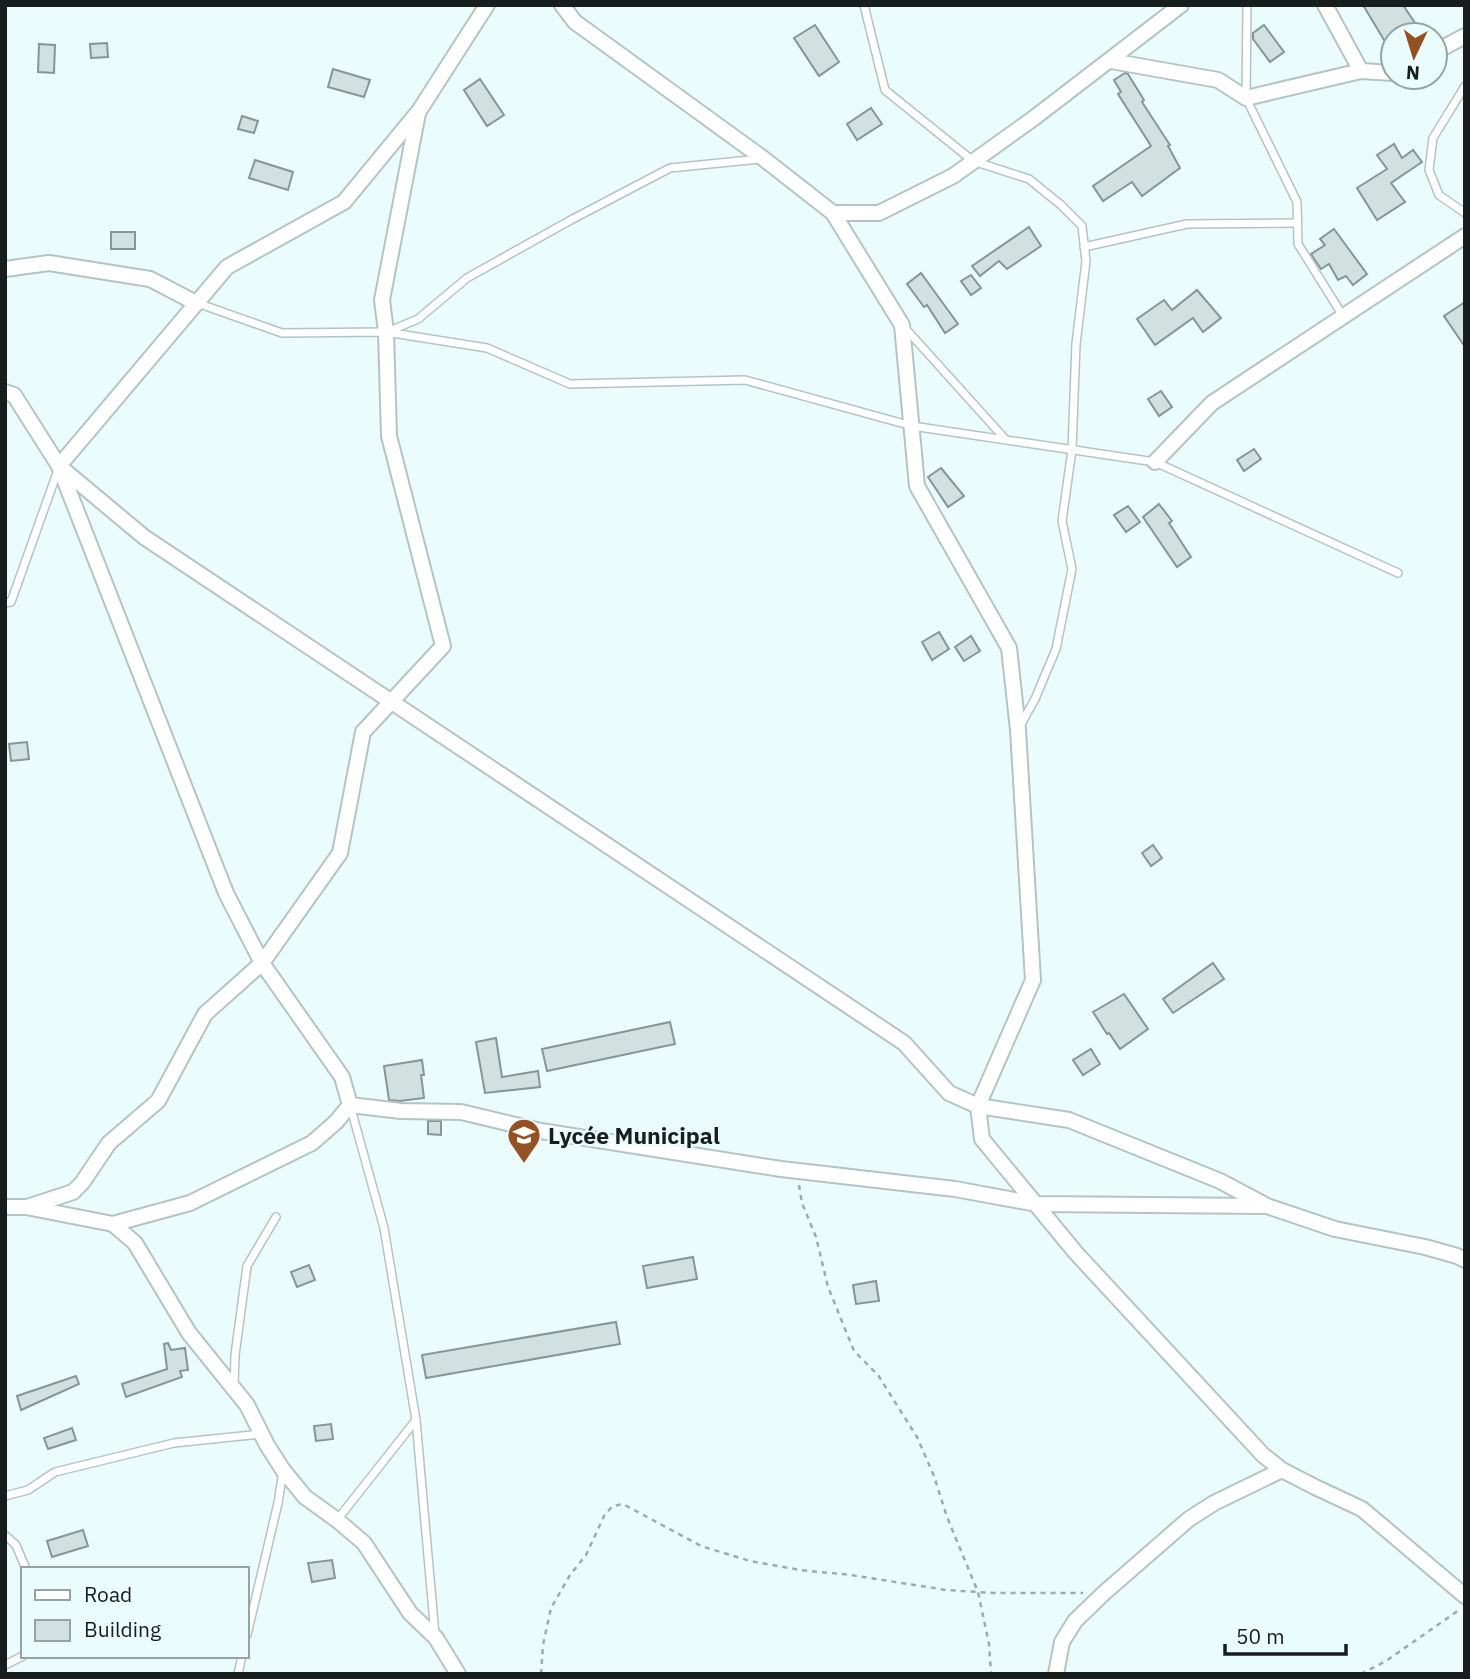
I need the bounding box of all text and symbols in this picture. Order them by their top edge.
north arrow [1379,21,1449,91]
text: N [1405,61,1421,85]
school or university icon: Lycée Municipal [505,1116,543,1165]
place label: Lycée Municipal [548,1120,720,1150]
legend [21,1567,248,1658]
text: Road [84,1580,132,1608]
scale bar [1225,1612,1346,1656]
text: Building [84,1615,161,1643]
text: 50 m [1236,1622,1285,1650]

